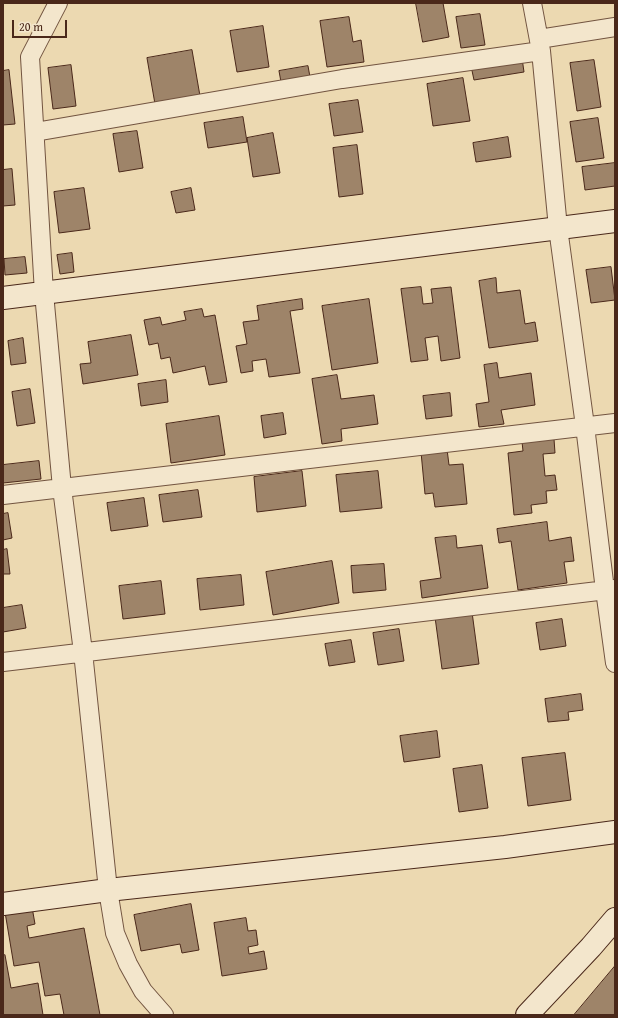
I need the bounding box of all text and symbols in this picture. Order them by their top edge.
scale bar [14,12,69,38]
text: 20 m [19,18,43,35]

